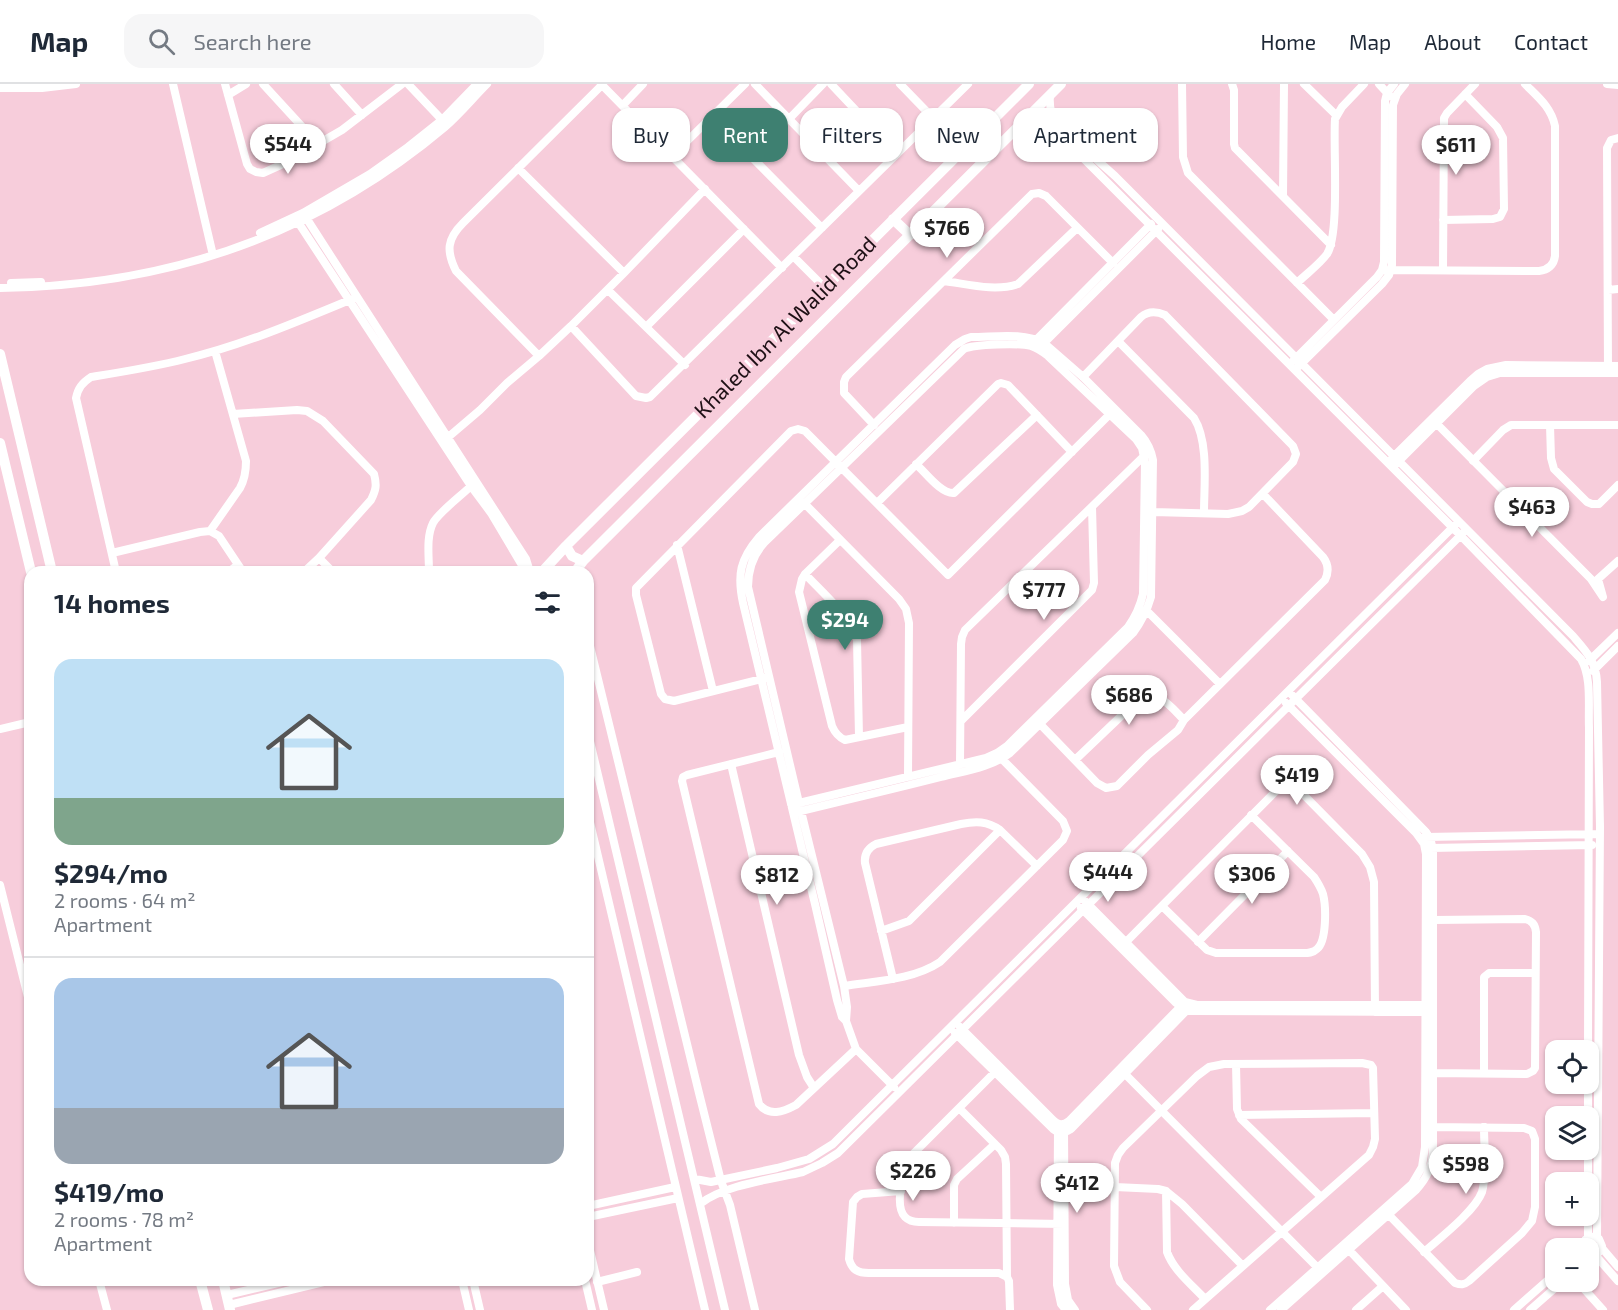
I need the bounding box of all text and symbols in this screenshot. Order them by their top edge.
search box [124,14,544,68]
text: Map [30,24,88,58]
icon: search [145,25,178,58]
text: Search here [193,28,312,54]
text: Home [1260,29,1316,54]
text: Map [1349,29,1391,54]
text: About [1424,29,1481,54]
text: Contact [1514,29,1588,54]
chip: Buy [612,108,690,162]
chip: Rent [702,108,788,162]
chip: Filters [800,108,903,162]
chip: New [915,108,1001,162]
chip: Apartment [1013,108,1158,162]
pin: $544 [252,124,324,175]
pin: $611 [1420,125,1492,176]
text: $544 [264,131,312,155]
text: $611 [1436,132,1476,156]
pin: $766 [911,208,983,259]
text: $766 [924,215,970,239]
street label: Khaled Ibn Al Walid Road [688,230,881,423]
pin: $463 [1496,487,1568,538]
text: $463 [1508,494,1556,518]
pin: $777 [1008,570,1080,621]
text: $777 [1022,577,1066,601]
icon: filters [531,586,564,619]
text: 14 homes [54,587,170,618]
pin: $294 [809,600,881,651]
text: $294 [821,607,869,631]
pin: $686 [1093,675,1165,726]
text: $686 [1105,682,1153,706]
icon: home [255,698,363,806]
pin: $419 [1261,755,1333,806]
text: $419 [1275,762,1319,786]
pin: $444 [1072,852,1144,903]
pin: $306 [1216,854,1288,905]
pin: $812 [741,855,813,906]
text: $294/mo [54,857,168,888]
text: $444 [1083,859,1133,883]
text: $306 [1228,861,1276,885]
text: $812 [755,862,799,886]
text: 2 rooms · 64 m² [54,888,196,912]
text: Apartment [54,912,152,936]
icon: home [255,1017,363,1125]
map controls [1545,1040,1599,1292]
button: locate [1545,1040,1599,1094]
button: layers [1545,1106,1599,1160]
pin: $598 [1430,1144,1502,1195]
pin: $226 [877,1151,949,1202]
text: $598 [1443,1151,1489,1175]
text: $226 [890,1158,936,1182]
pin: $412 [1041,1163,1113,1214]
text: $412 [1055,1170,1099,1194]
button: + [1545,1172,1599,1226]
text: $419/mo [54,1176,164,1207]
text: 2 rooms · 78 m² [54,1207,194,1231]
text: Apartment [54,1231,152,1255]
button: − [1545,1238,1599,1292]

